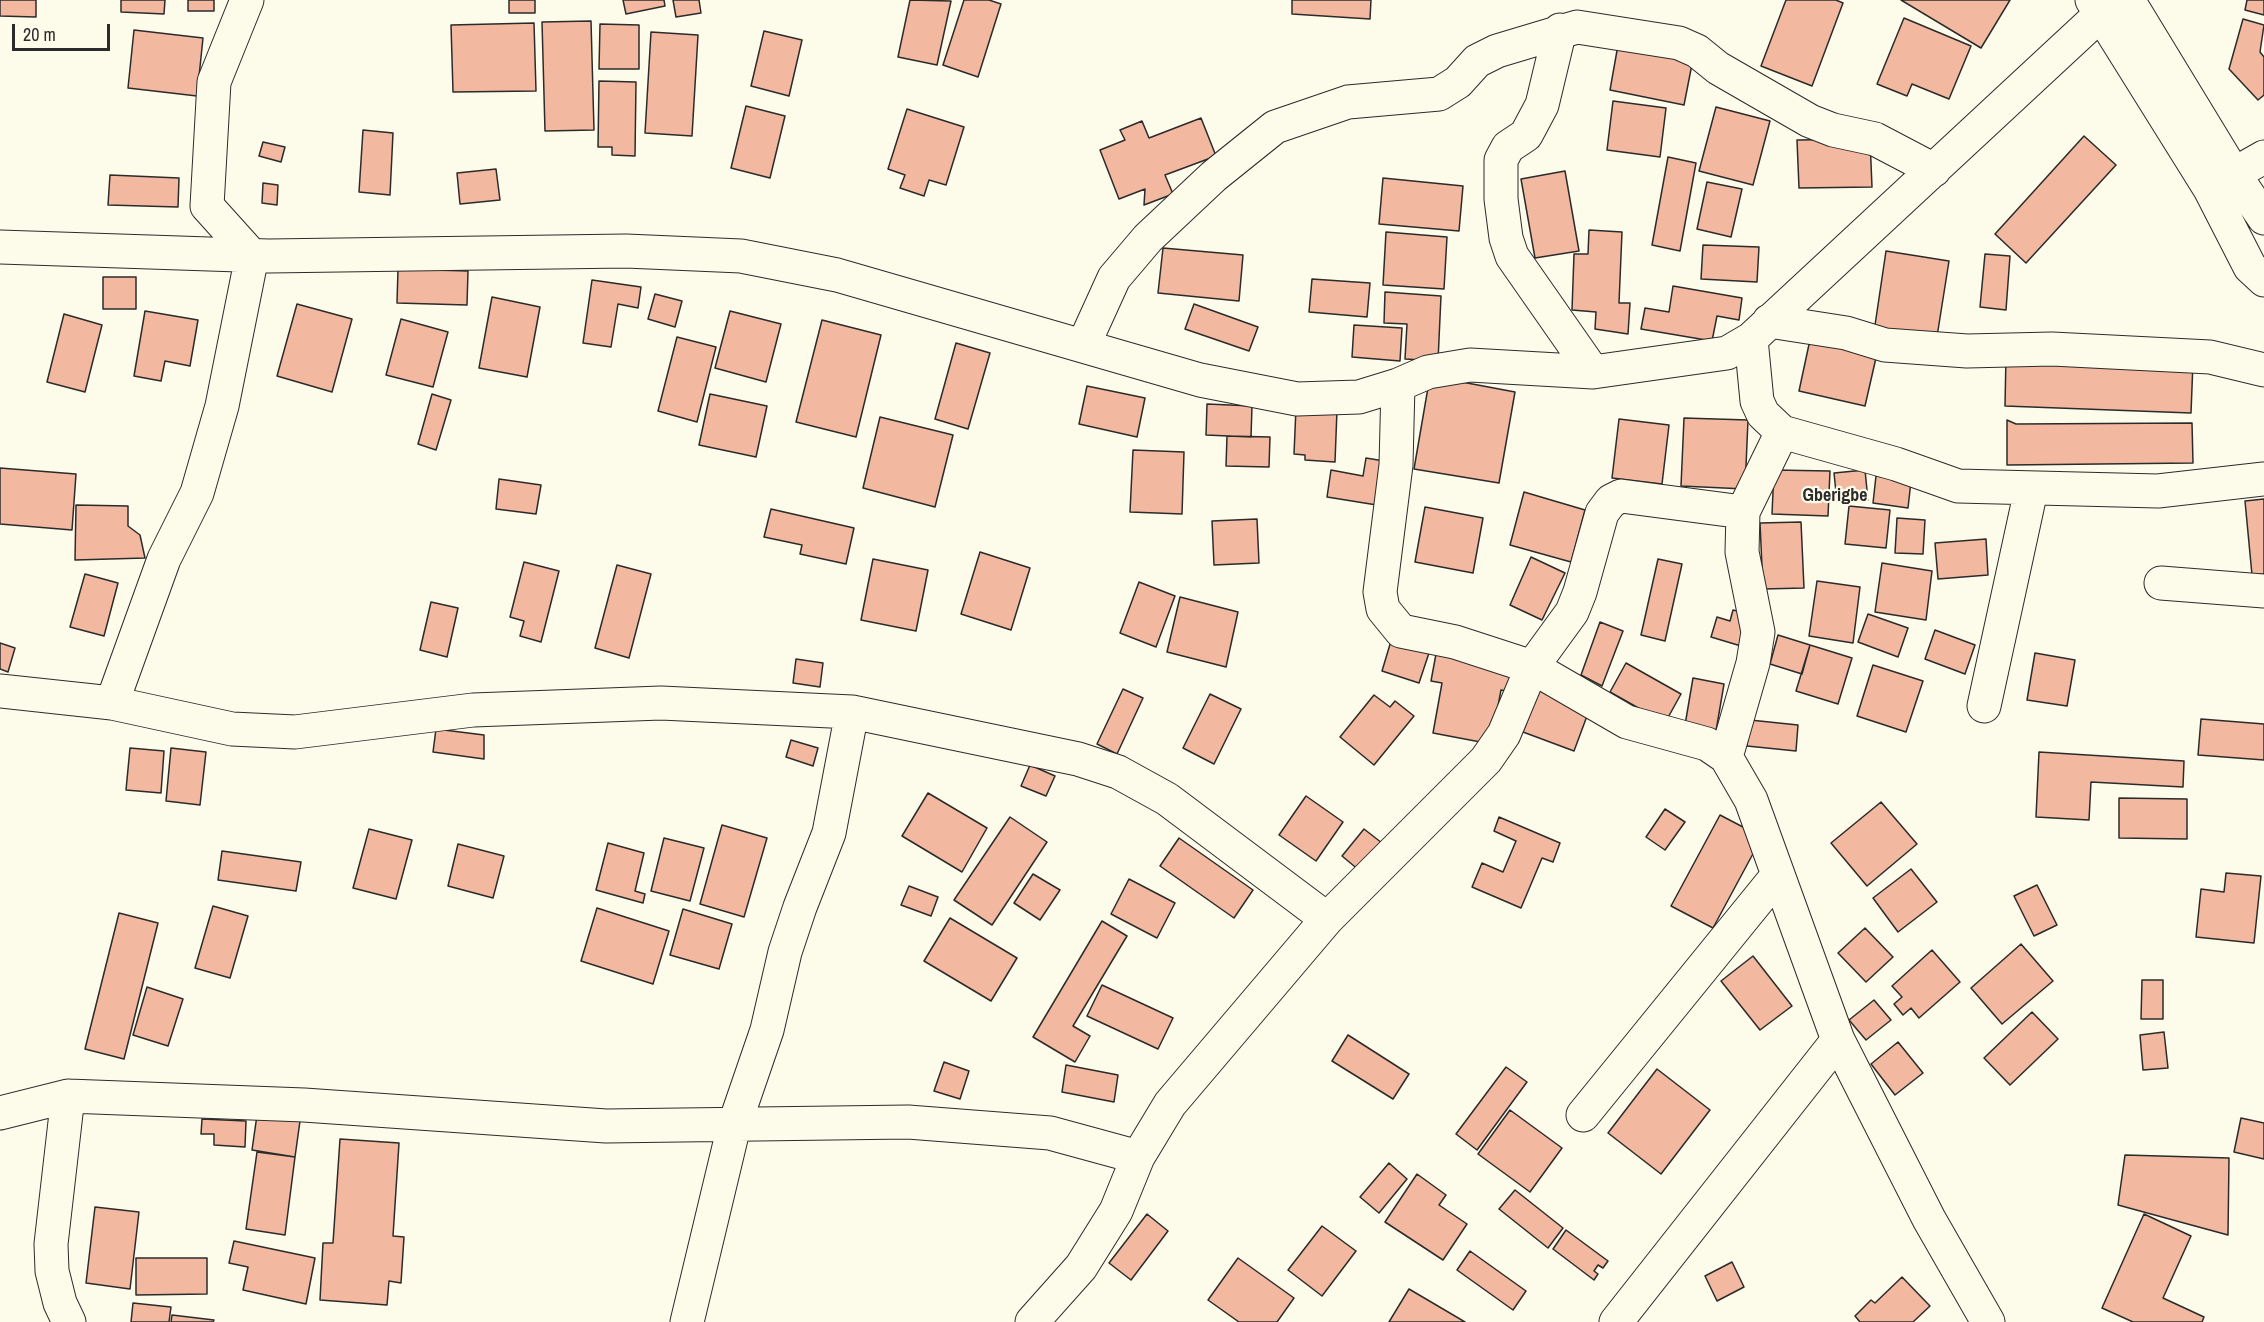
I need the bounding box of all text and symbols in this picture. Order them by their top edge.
scale bar [15,12,112,50]
text: 20 m [23,22,56,47]
district label: Gberigbe [1803,485,1867,507]

